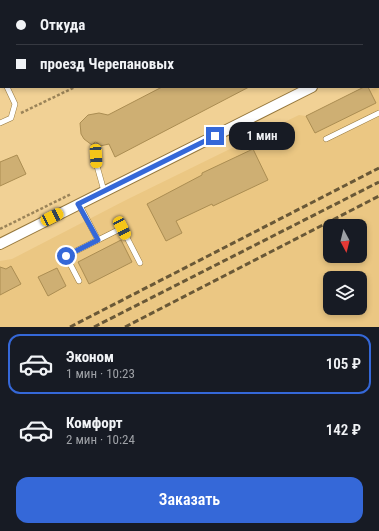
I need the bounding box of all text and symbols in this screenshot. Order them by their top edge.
text: Откуда [40,16,85,34]
text: проезд Черепановых [40,55,174,73]
callout: 1 мин [229,122,295,150]
route end [206,127,224,145]
text: 1 мин [246,128,278,143]
car [89,144,103,168]
car [39,206,65,228]
car [111,215,133,241]
north arrow [323,219,367,263]
map controls [323,219,367,315]
route start [57,247,75,265]
button: layers [323,271,367,315]
icon: car [18,346,54,382]
text: Эконом [66,348,114,366]
text: 105 ₽ [326,355,361,373]
text: 1 мин · 10:23 [66,366,135,381]
icon: car [18,412,54,448]
text: Комфорт [66,414,123,432]
text: 142 ₽ [326,421,361,439]
text: 2 мин · 10:24 [66,432,135,447]
button: Заказать [16,477,363,523]

